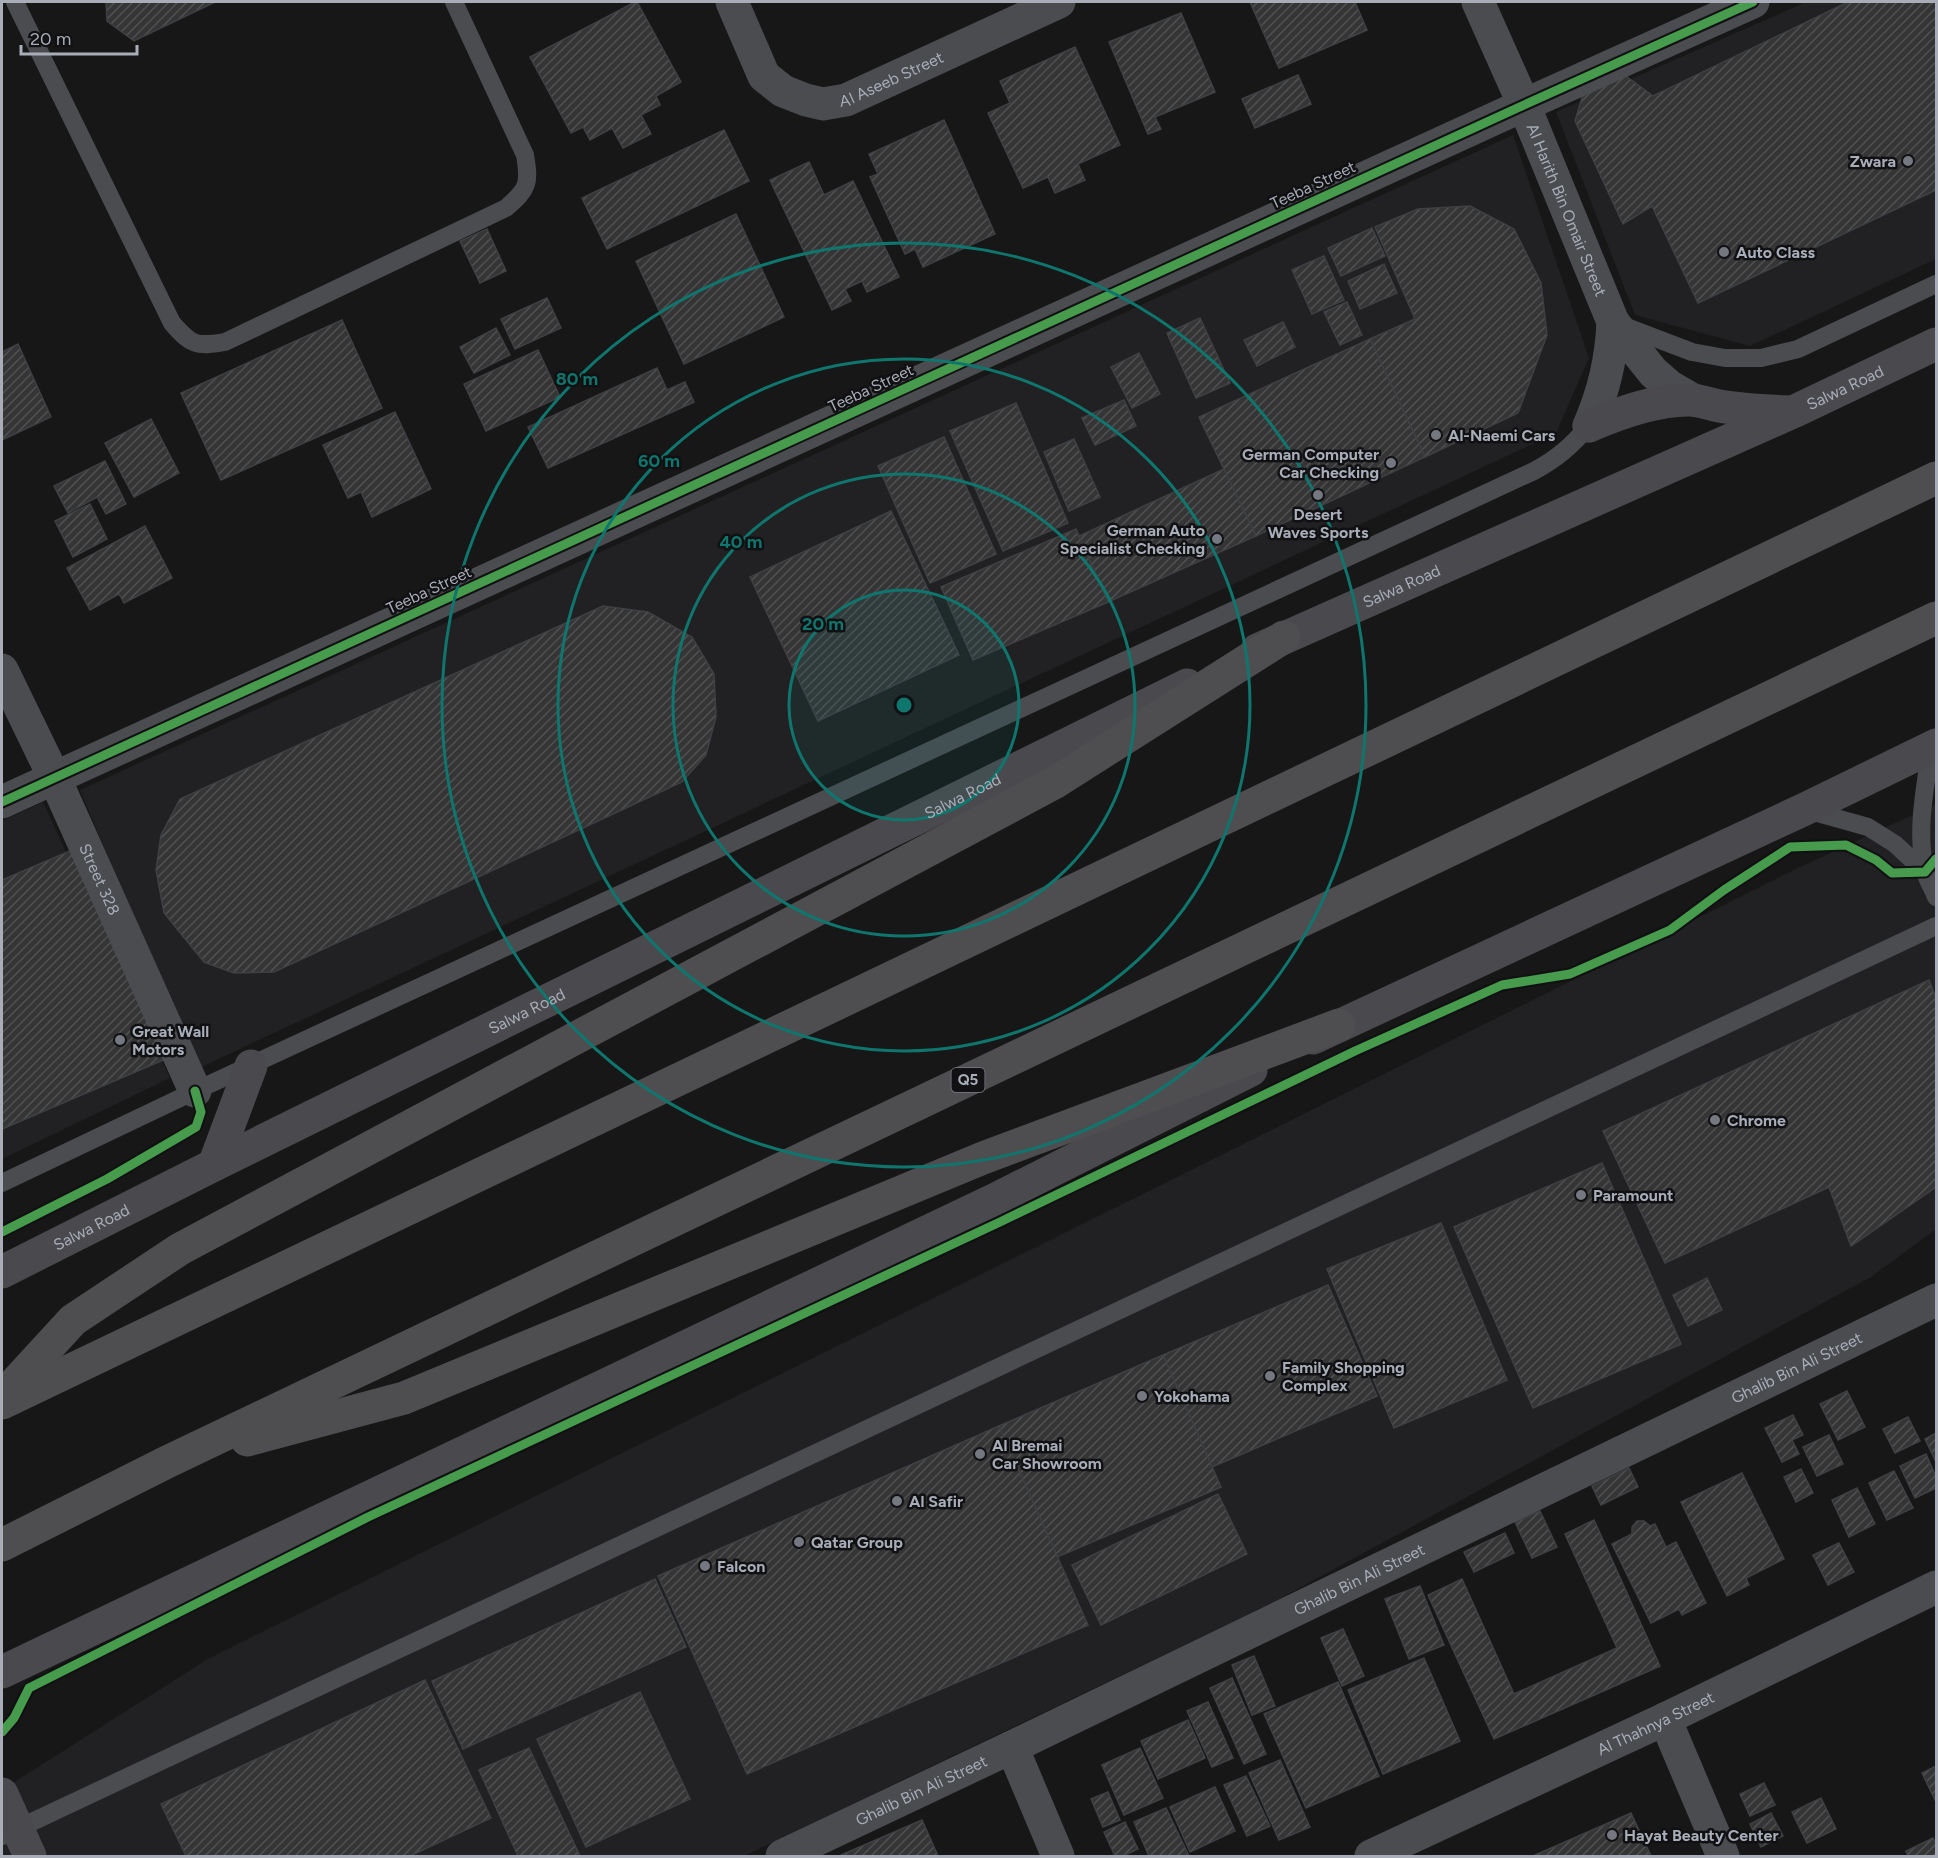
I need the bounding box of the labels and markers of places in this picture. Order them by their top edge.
place label: Zwara [1850,152,1896,171]
marker: Zwara [1901,154,1915,168]
place label: Auto Class [1736,243,1815,262]
marker: Auto Class [1717,245,1731,259]
place label: Al-Naemi Cars [1448,426,1556,445]
marker: Al-Naemi Cars [1429,428,1443,442]
place label: German Computer Car Checking [1242,445,1379,482]
marker: German Computer Car Checking [1384,456,1398,470]
marker: Desert Waves Sports [1311,488,1325,502]
place label: Desert Waves Sports [1268,505,1369,542]
place label: German Auto Specialist Checking [1060,521,1205,558]
marker: German Auto Specialist Checking [1210,532,1224,546]
centre of rings [894,695,914,715]
place label: Great Wall Motors [132,1022,209,1059]
marker: Great Wall Motors [113,1033,127,1047]
place label: Chrome [1727,1111,1786,1130]
marker: Chrome [1708,1113,1722,1127]
place label: Paramount [1593,1186,1673,1205]
marker: Paramount [1574,1188,1588,1202]
place label: Family Shopping Complex [1282,1358,1405,1395]
marker: Family Shopping Complex [1263,1369,1277,1383]
place label: Yokohama [1154,1387,1230,1406]
marker: Yokohama [1135,1389,1149,1403]
place label: Al Bremai Car Showroom [992,1436,1102,1473]
marker: Al Bremai Car Showroom [973,1447,987,1461]
place label: Al Safir [909,1492,963,1511]
marker: Al Safir [890,1494,904,1508]
place label: Qatar Group [811,1533,903,1552]
marker: Qatar Group [792,1535,806,1549]
place label: Falcon [717,1557,765,1576]
marker: Falcon [698,1559,712,1573]
place label: Hayat Beauty Center [1624,1826,1779,1845]
marker: Hayat Beauty Center [1605,1828,1619,1842]

